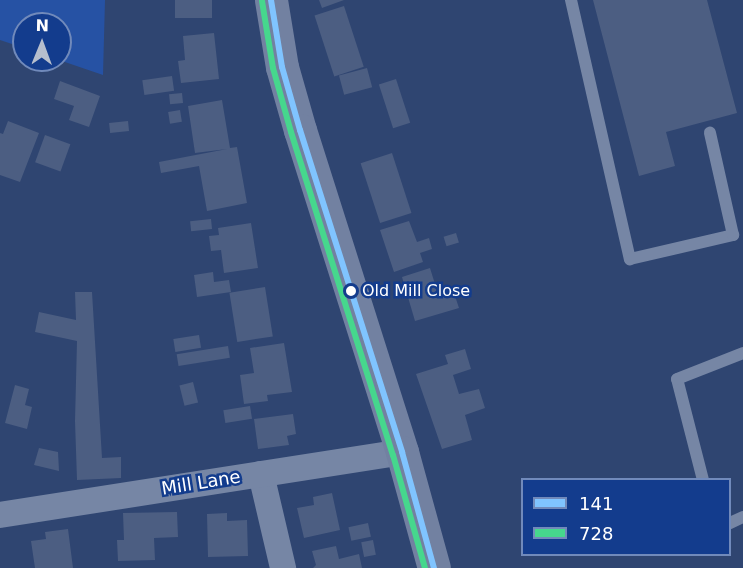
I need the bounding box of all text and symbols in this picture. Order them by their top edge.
north arrow [12,12,72,72]
text: N [35,16,49,35]
place label: Old Mill Close [362,281,470,301]
marker: Old Mill Close [345,285,357,297]
street label: Mill Lane [160,466,242,500]
legend [521,478,731,556]
text: 141 [579,493,613,514]
text: 728 [579,523,613,544]

